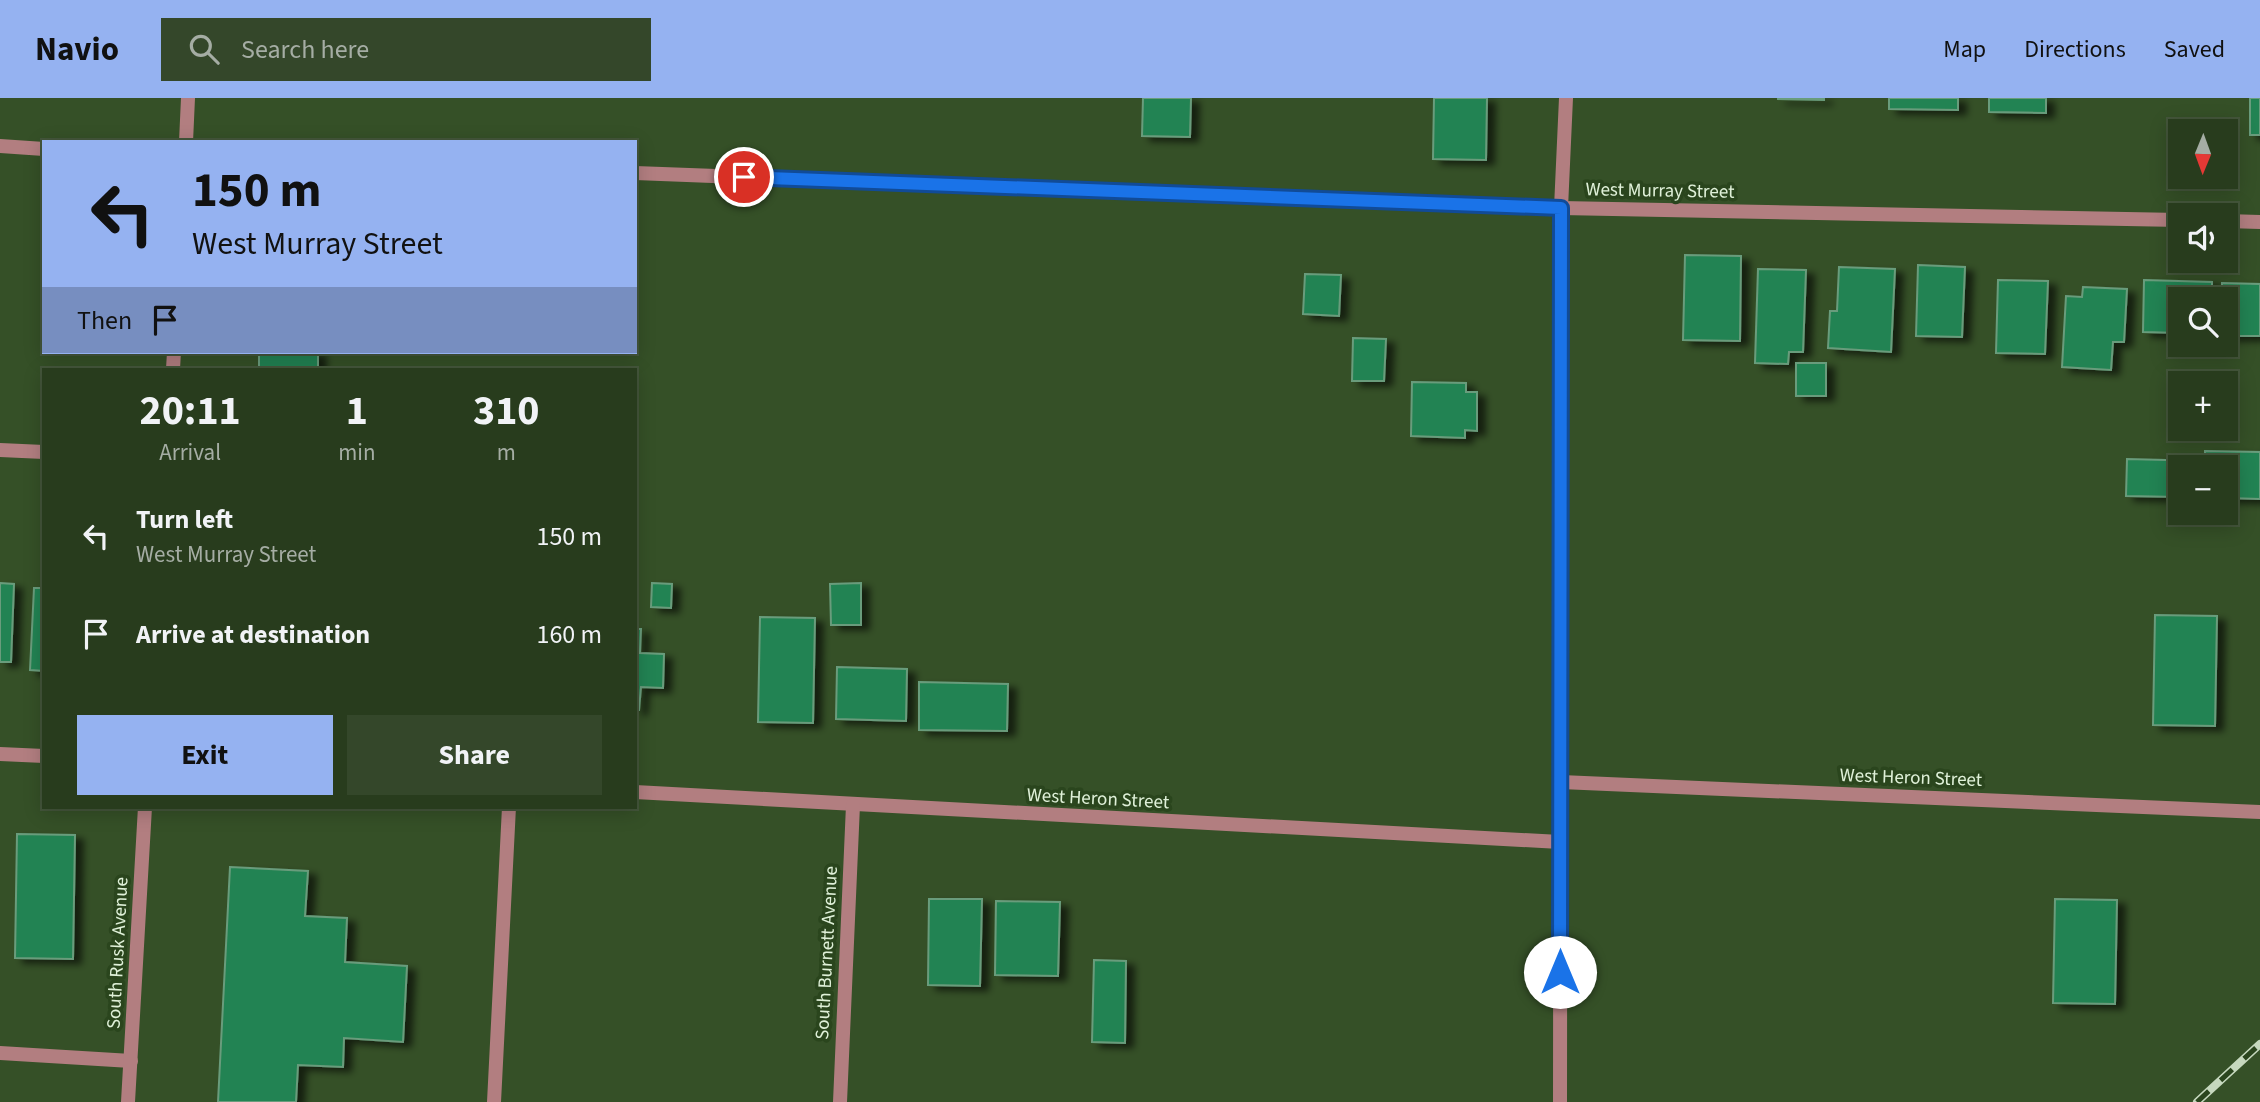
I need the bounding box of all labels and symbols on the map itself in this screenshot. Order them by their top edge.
north arrow [2168,119,2238,189]
pin [714,147,774,207]
street label: West Murray Street [1585,176,1735,206]
street label: West Heron Street [1839,762,1983,794]
street label: West Heron Street [1026,782,1170,816]
street label: South Burnett Avenue [809,865,845,1041]
street label: South Rusk Avenue [101,876,135,1030]
position arrow [1523,935,1597,1009]

